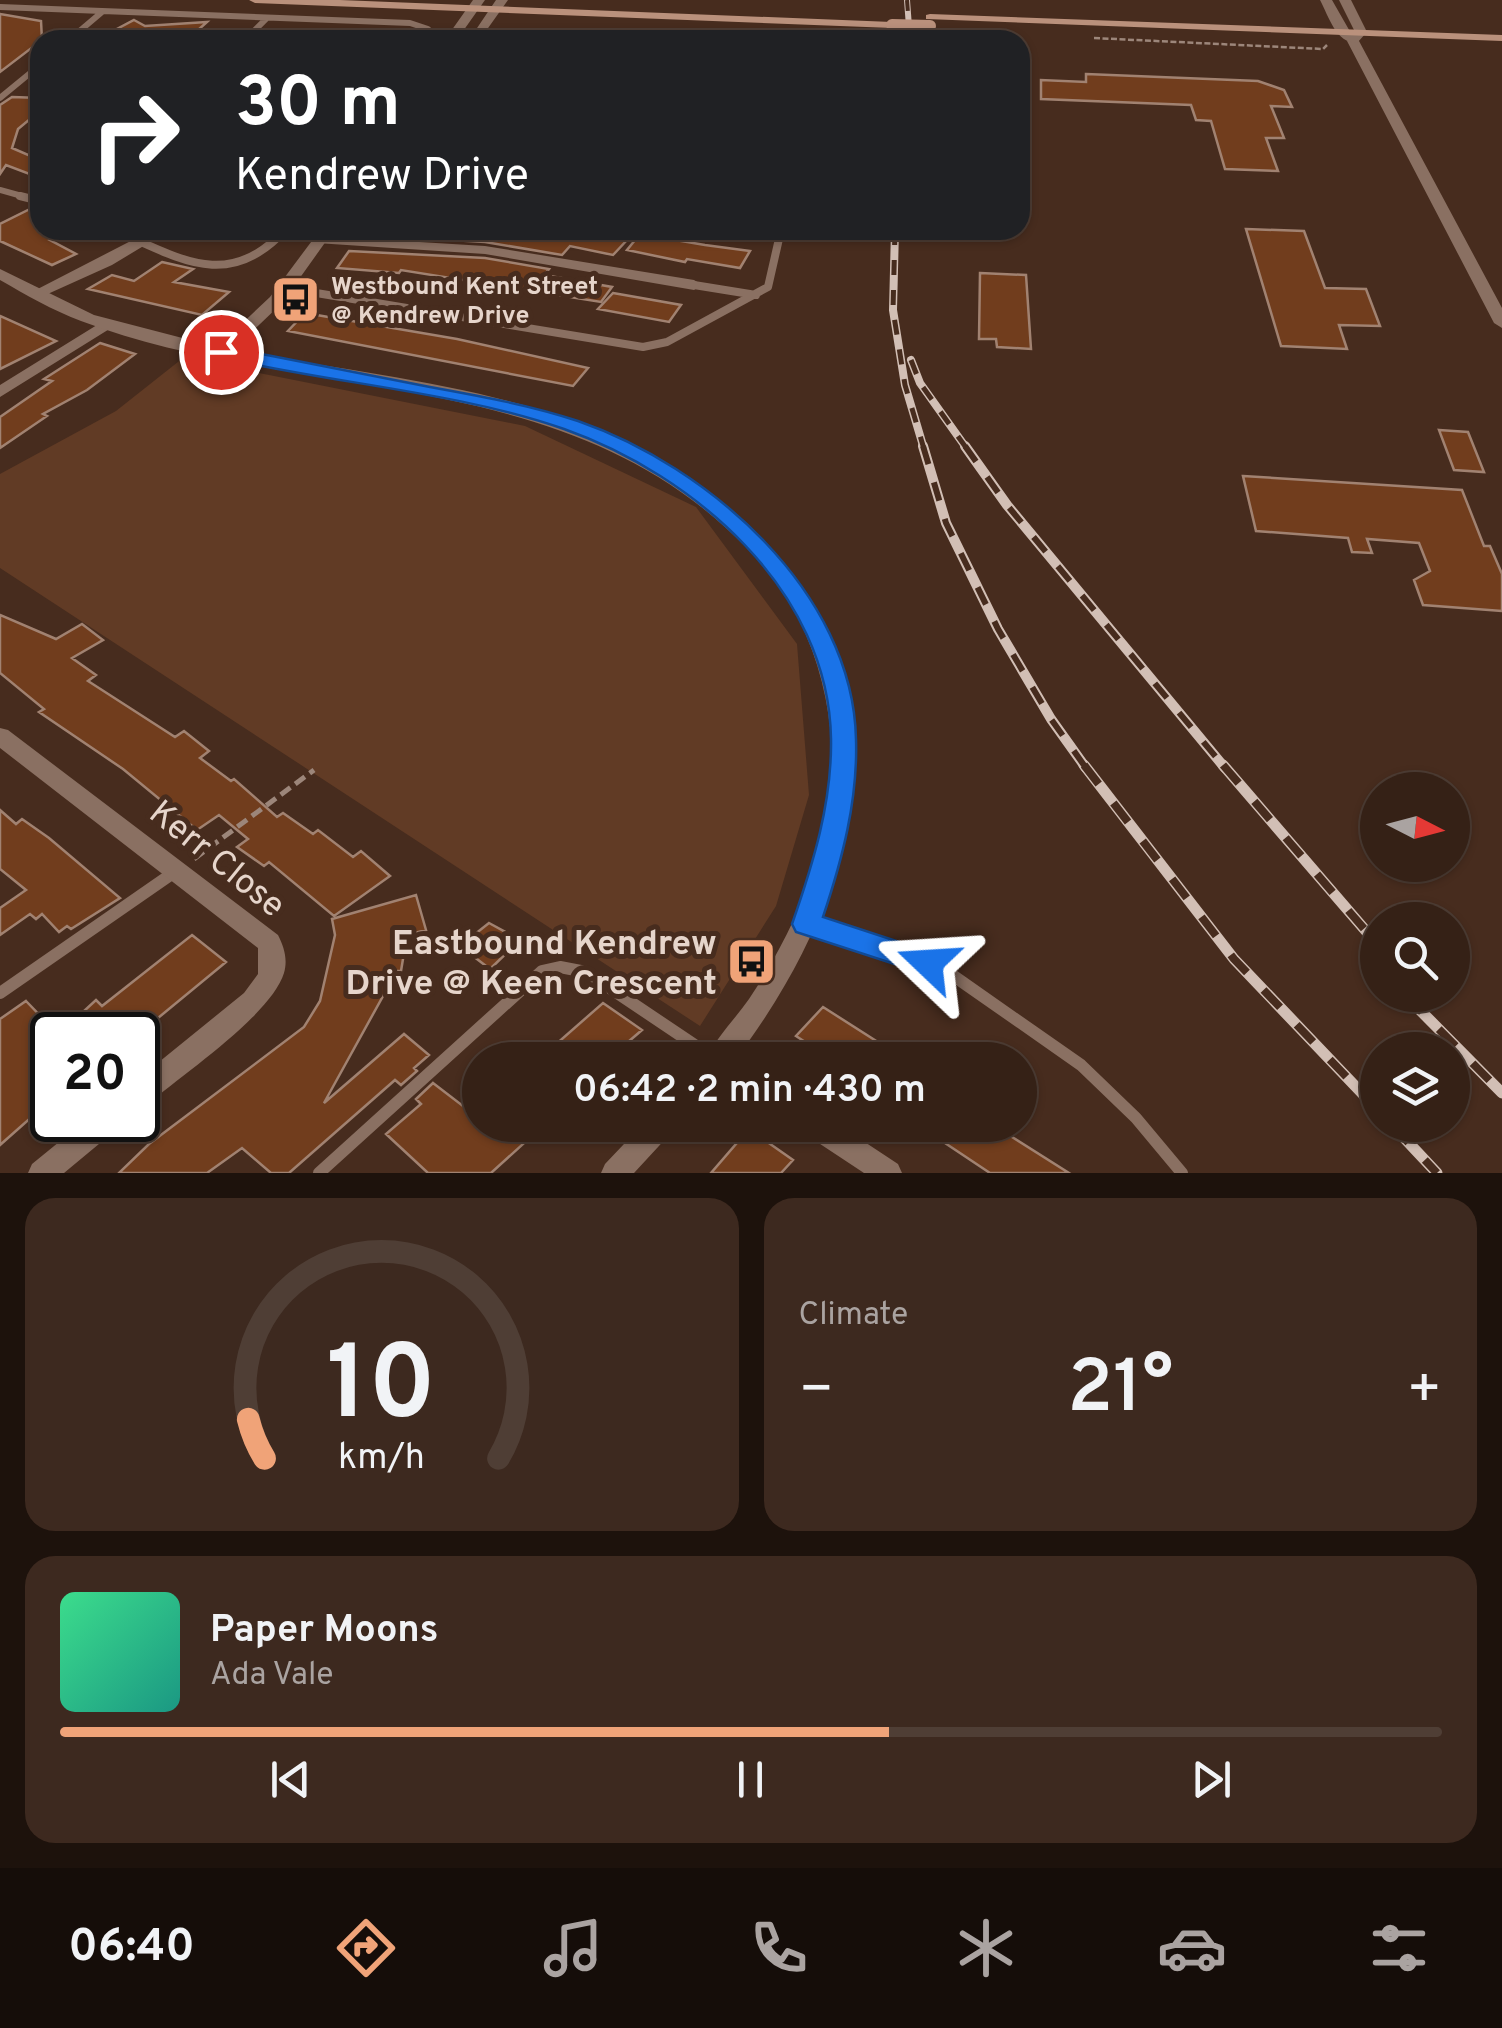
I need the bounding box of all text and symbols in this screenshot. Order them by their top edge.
text: 30 m [235,62,401,151]
icon: right [70,70,200,200]
text: Kendrew Drive [235,149,529,206]
place label: Westbound Kent Street @ Kendrew Drive [331,272,598,333]
bus stop icon: Westbound Kent Street @ Kendrew Drive [270,273,322,325]
pin [179,310,264,395]
icon: arrive [194,325,249,380]
north arrow [1360,772,1470,882]
map controls [1360,772,1470,1142]
street label: Kerr Close [139,792,293,929]
button: search [1360,902,1470,1012]
position arrow [876,911,980,1015]
place label: Eastbound Kendrew Drive @ Keen Crescent [346,923,717,1007]
bus stop icon: Eastbound Kendrew Drive @ Keen Crescent [726,936,778,988]
speed limit sign: 20 [30,1012,160,1142]
button: layers [1360,1032,1470,1142]
text: 06:42 · 2 min · 430 m [573,1067,926,1116]
text: Climate [799,1296,908,1336]
text: 10 [327,1324,437,1456]
text: 21° [1067,1344,1173,1439]
text: − [799,1357,834,1427]
text: + [1407,1357,1442,1427]
text: km/h [338,1436,425,1482]
text: Paper Moons [210,1607,439,1656]
text: Ada Vale [210,1656,334,1696]
icon: previous [263,1752,318,1807]
icon: pause [723,1752,778,1807]
icon: next [1184,1752,1239,1807]
icon: directions [331,1913,401,1983]
icon: music [538,1913,608,1983]
icon: phone [744,1913,814,1983]
icon: climate [951,1913,1021,1983]
icon: car [1157,1913,1227,1983]
icon: filters [1364,1913,1434,1983]
text: 06:40 [68,1920,195,1977]

